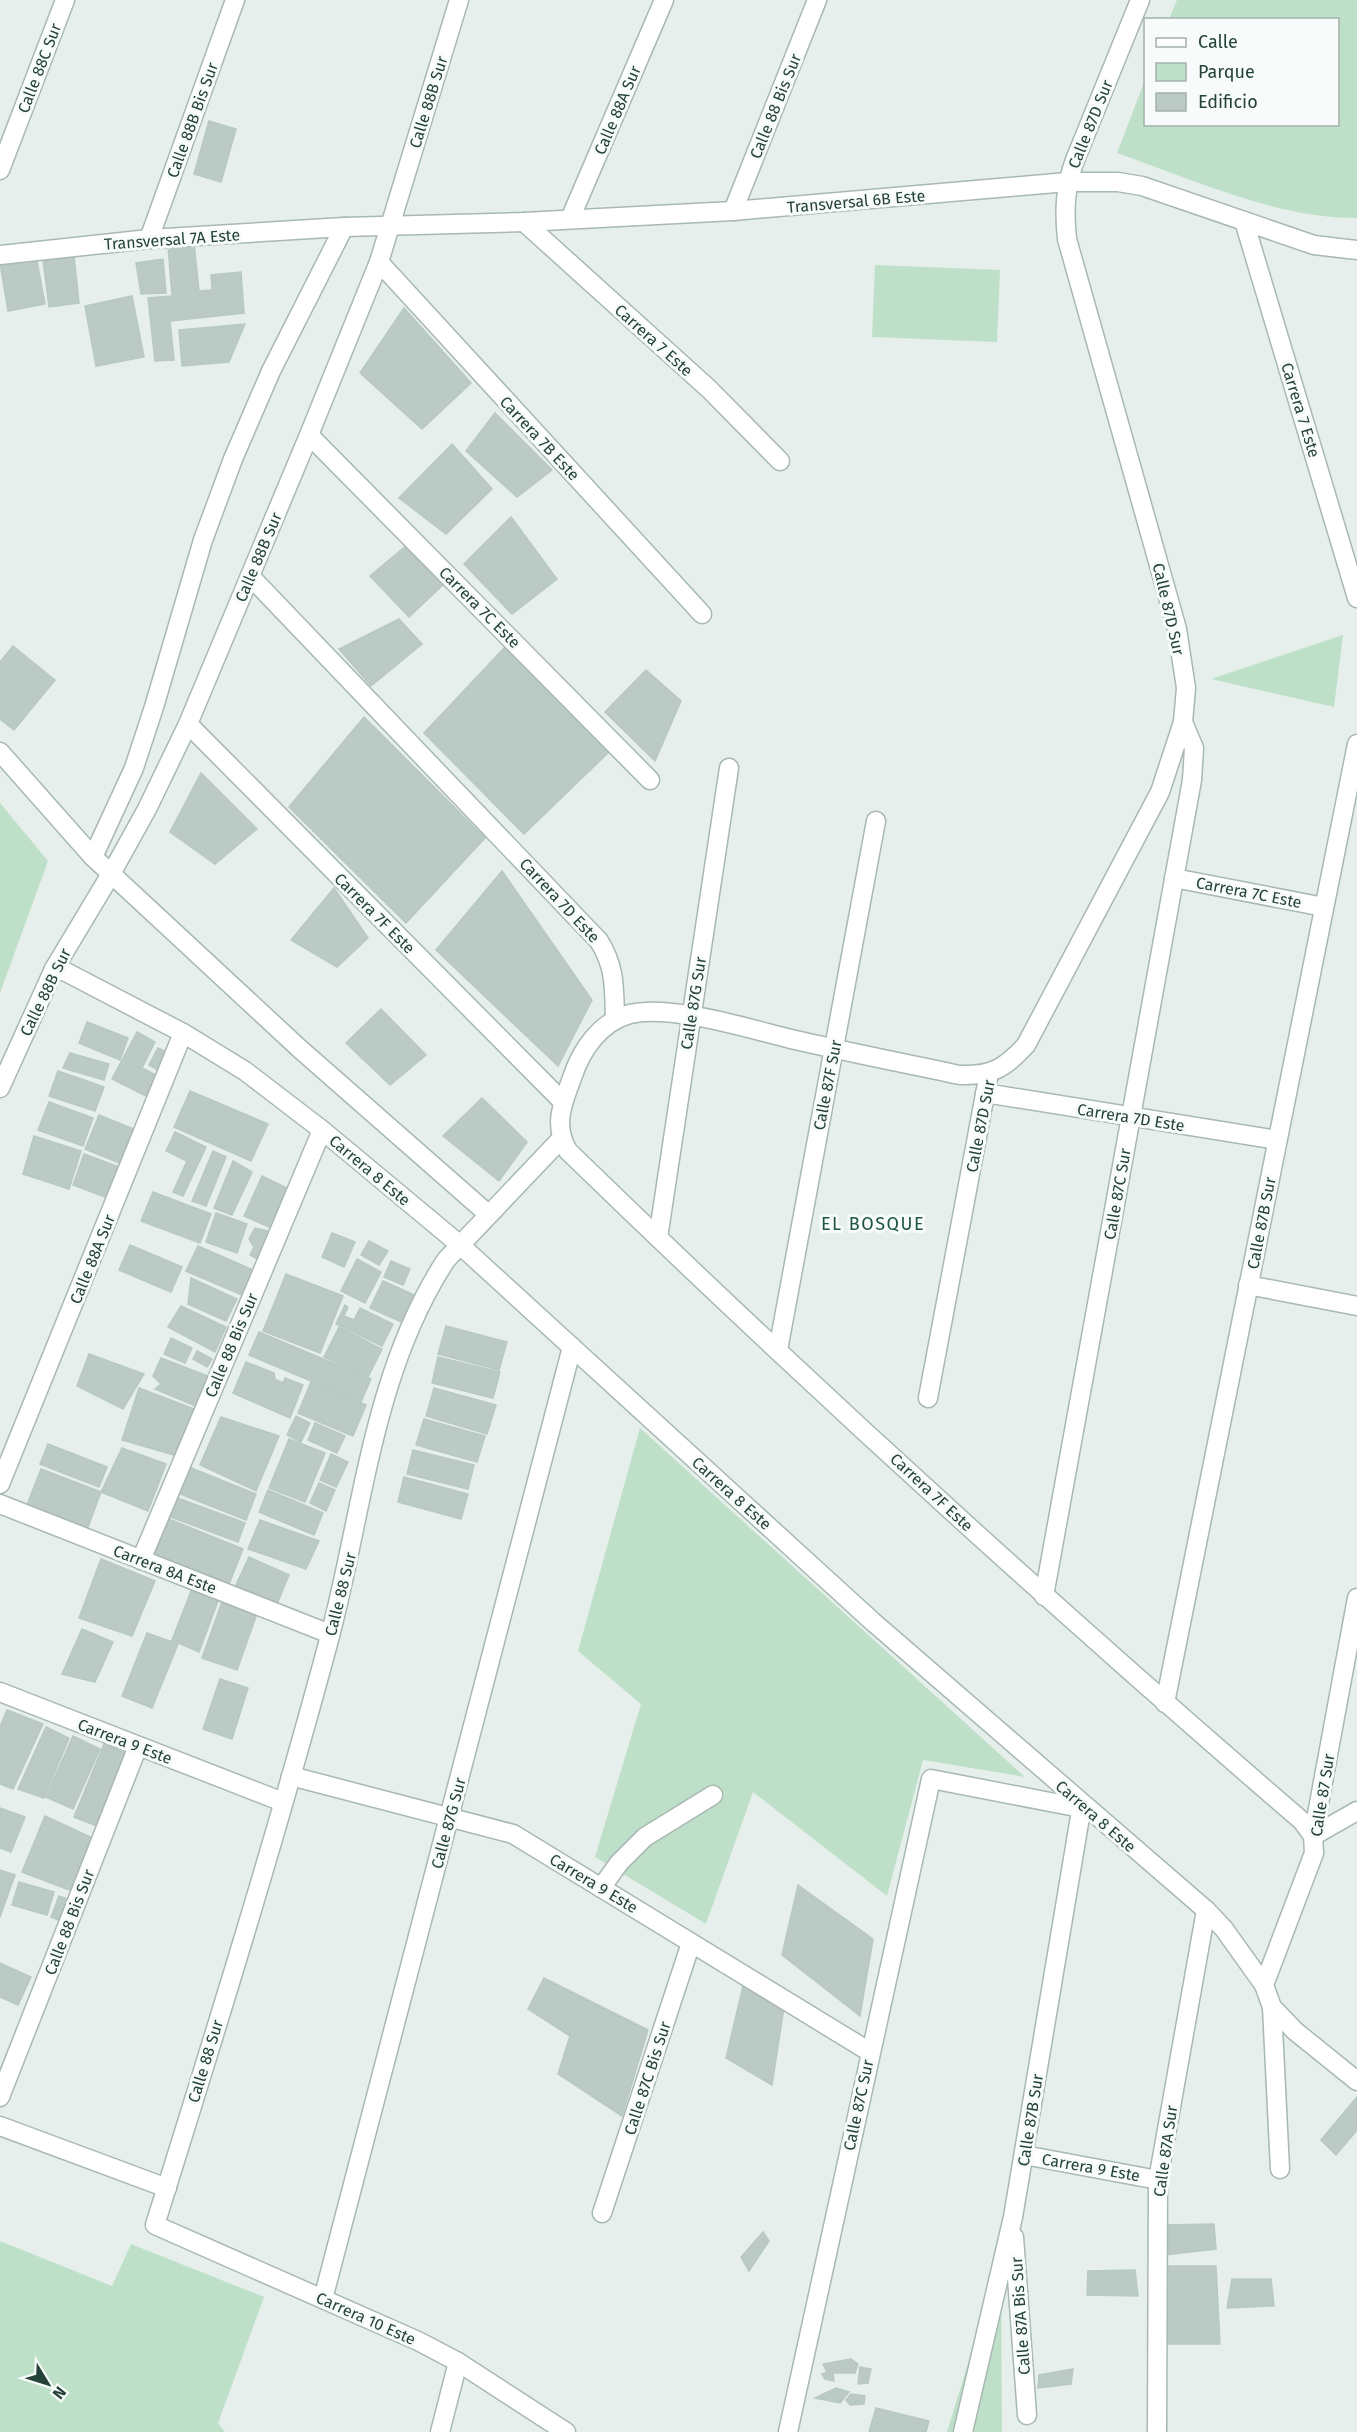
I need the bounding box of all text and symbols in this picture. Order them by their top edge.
legend [1144,18,1339,126]
street label: Calle 88C Sur [14,20,66,116]
text: Calle [1198,31,1238,53]
street label: Calle 88 Bis Sur [746,50,805,162]
street label: Calle 88B Sur [405,53,452,151]
street label: Calle 88B Bis Sur [163,59,222,180]
text: Parque [1198,61,1255,83]
street label: Calle 88A Sur [590,62,645,158]
street label: Calle 87D Sur [1064,76,1117,171]
text: Edificio [1198,91,1258,113]
street label: Transversal 6B Este [786,186,926,217]
street label: Transversal 7A Este [103,225,241,254]
street label: Carrera 7 Este [611,300,697,380]
street label: Carrera 7 Este [1277,360,1324,460]
street label: Carrera 7B Este [496,392,583,484]
street label: Calle 88B Sur [231,509,286,605]
street label: Calle 87D Sur [1149,561,1189,658]
street label: Carrera 7C Este [435,563,524,652]
street label: Carrera 7D Este [516,854,604,947]
street label: Carrera 7F Este [330,869,419,958]
street label: Carrera 7C Este [1195,873,1303,912]
street label: Calle 88B Sur [16,944,75,1039]
street label: Calle 87G Sur [677,955,710,1051]
street label: Calle 87F Sur [809,1038,846,1132]
street label: Calle 87D Sur [962,1077,999,1174]
street label: Carrera 7D Este [1076,1100,1186,1135]
street label: Carrera 8 Este [325,1131,414,1210]
street label: Calle 87C Sur [1100,1146,1135,1241]
street label: Calle 87B Sur [1243,1175,1280,1271]
street label: Calle 88A Sur [66,1211,119,1307]
district label: EL BOSQUE [821,1213,925,1235]
street label: Calle 88 Bis Sur [201,1289,262,1400]
street label: Carrera 7F Este [886,1449,977,1535]
street label: Carrera 8 Este [688,1453,775,1534]
street label: Carrera 8A Este [110,1541,219,1598]
street label: Calle 88 Sur [321,1549,360,1638]
street label: Carrera 9 Este [75,1715,175,1768]
street label: Calle 87 Sur [1307,1751,1339,1838]
street label: Calle 87G Sur [427,1775,470,1871]
street label: Carrera 8 Este [1052,1776,1140,1856]
street label: Carrera 9 Este [546,1850,641,1917]
street label: Calle 88 Bis Sur [41,1866,99,1978]
street label: Calle 88 Sur [184,2017,227,2105]
street label: Calle 87C Bis Sur [620,2018,675,2137]
street label: Calle 87C Sur [840,2057,878,2152]
street label: Calle 87B Sur [1014,2072,1047,2168]
street label: Calle 87A Sur [1150,2103,1181,2198]
street label: Carrera 9 Este [1040,2149,1142,2185]
street label: Calle 87A Bis Sur [1007,2255,1034,2376]
street label: Carrera 10 Este [313,2288,419,2349]
north arrow [18,2354,78,2414]
text: N [49,2383,70,2403]

